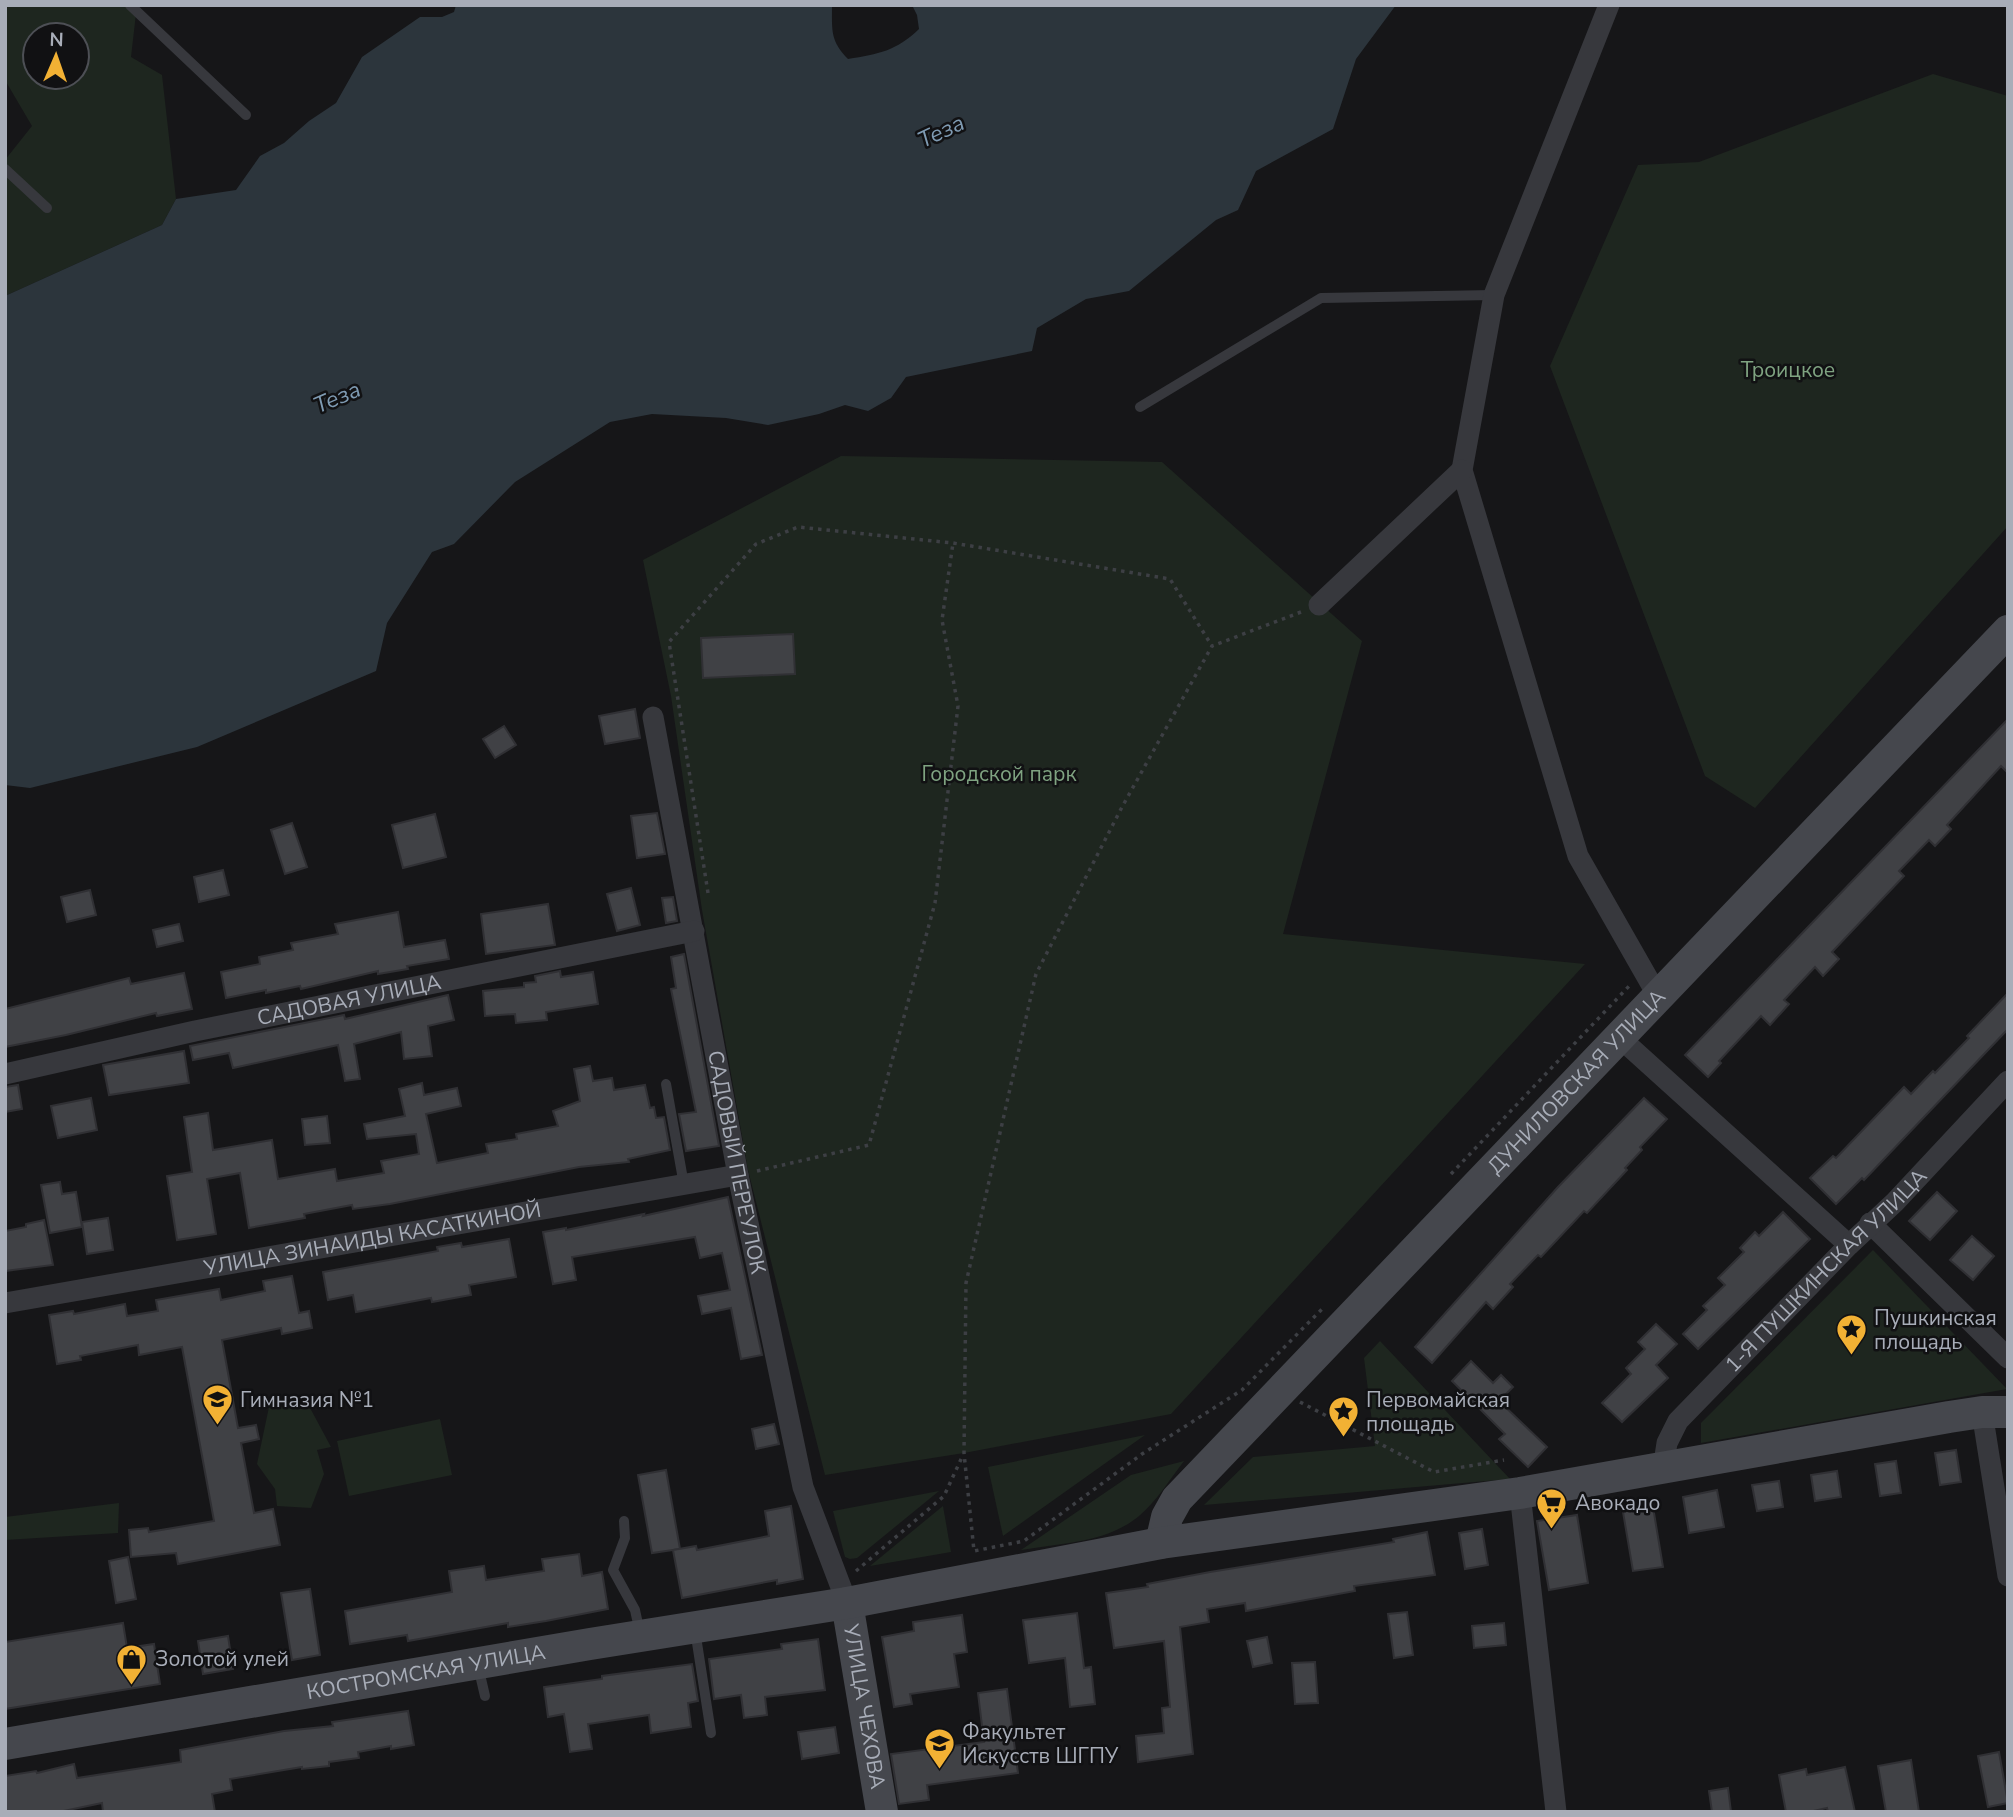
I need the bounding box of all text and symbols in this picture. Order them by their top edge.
north arrow [21,21,91,91]
text: N [49,27,64,53]
water label: Теза [913,107,970,156]
park label: Троицкое [1741,356,1835,384]
water label: Теза [309,374,366,421]
park label: Городской парк [921,760,1078,788]
street label: САДОВАЯ УЛИЦА [255,968,444,1032]
street label: ДУНИЛОВСКАЯ УЛИЦА [1481,983,1672,1180]
street label: САДОВЫЙ ПЕРЕУЛОК [701,1048,772,1277]
street label: 1-Я ПУШКИНСКАЯ УЛИЦА [1719,1163,1933,1378]
street label: УЛИЦА ЗИНАИДЫ КАСАТКИНОЙ [201,1196,543,1282]
place label: Пушкинская площадь [1874,1304,1997,1356]
place icon: Пушкинская площадь [1834,1313,1868,1357]
school or university icon: Гимназия №1 [200,1383,234,1427]
place label: Гимназия №1 [240,1386,374,1414]
place label: Первомайская площадь [1366,1386,1510,1438]
place icon: Первомайская площадь [1326,1395,1360,1439]
supermarket icon: Авокадо [1535,1486,1569,1530]
place label: Авокадо [1575,1489,1660,1517]
street label: УЛИЦА ЧЕХОВА [837,1621,892,1791]
street label: КОСТРОМСКАЯ УЛИЦА [304,1638,547,1706]
shop icon: Золотой улей [115,1642,149,1686]
place label: Золотой улей [155,1645,289,1673]
place label: Факультет Искусств ШГПУ [962,1718,1119,1770]
school or university icon: Факультет Искусств ШГПУ [922,1727,956,1771]

